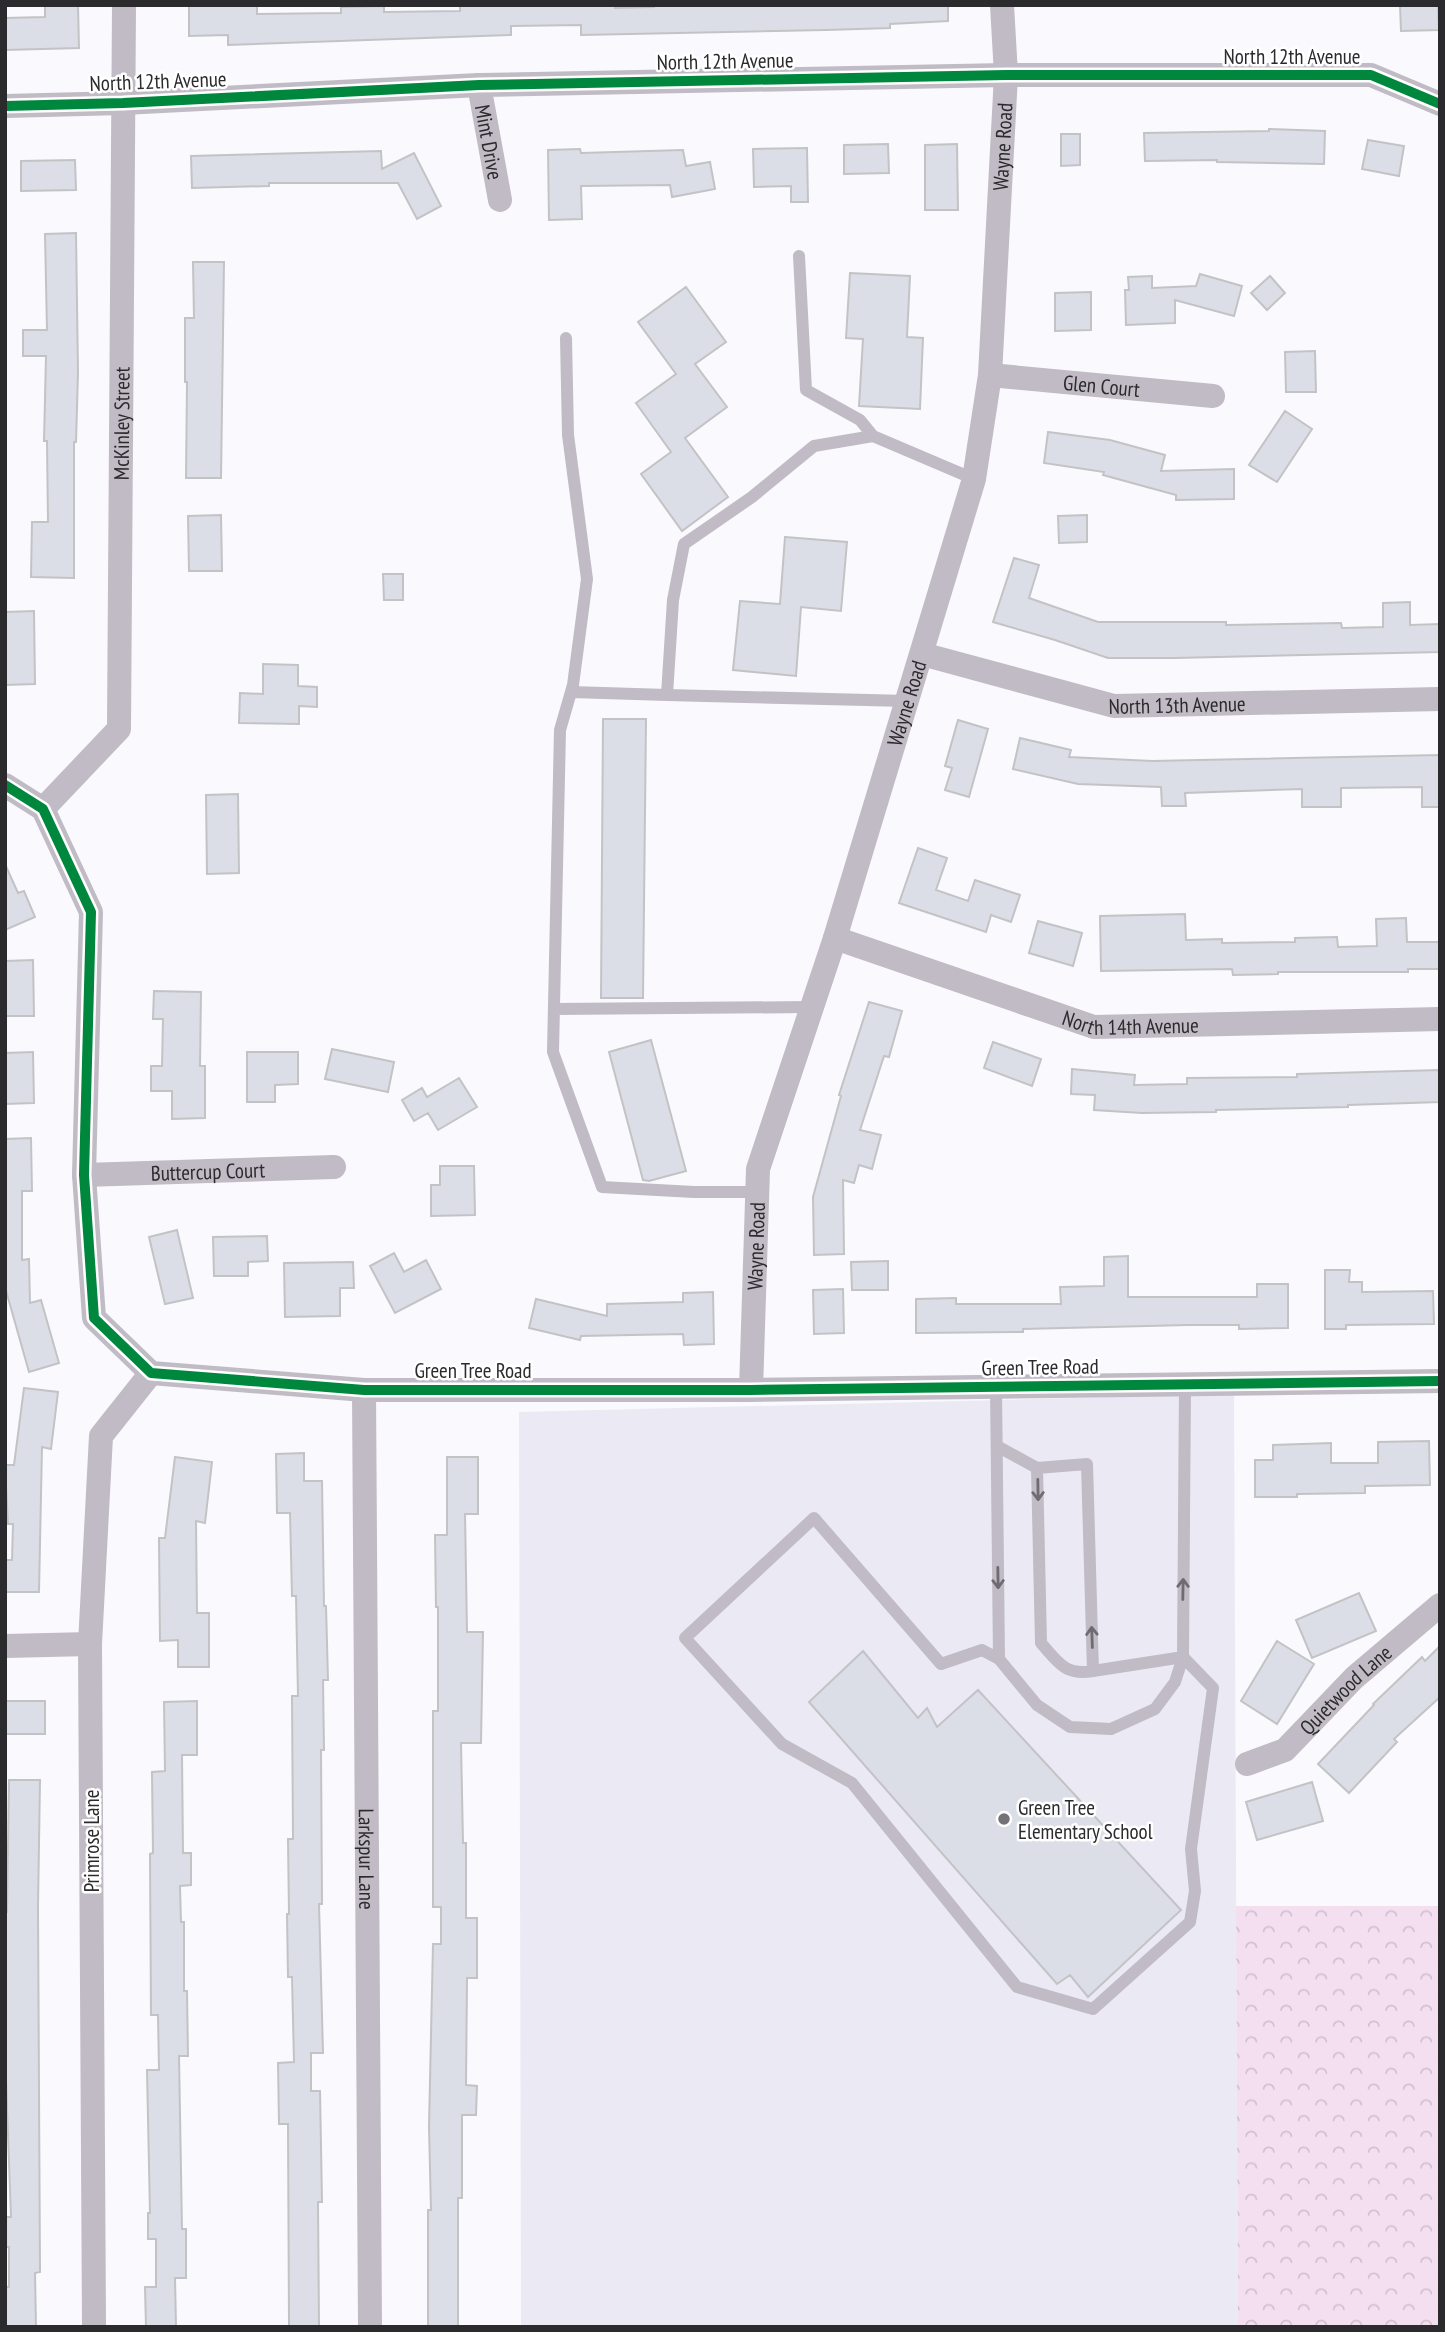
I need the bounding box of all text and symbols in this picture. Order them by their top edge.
street label: North 12th Avenue [1223,43,1361,70]
street label: North 12th Avenue [656,46,794,76]
street label: North 12th Avenue [89,65,227,97]
street label: Mint Drive [469,102,509,182]
street label: Wayne Road [986,102,1018,191]
street label: McKinley Street [107,366,135,480]
street label: Glen Court [1062,368,1141,403]
street label: Wayne Road [880,657,932,749]
street label: North 13th Avenue [1108,690,1246,720]
street label: North 14th Avenue [1059,1004,1199,1040]
street label: Buttercup Court [150,1156,266,1186]
street label: Wayne Road [741,1202,770,1290]
street label: Green Tree Road [981,1352,1099,1382]
street label: Green Tree Road [414,1357,532,1384]
one-way arrow [1031,1478,1045,1501]
one-way arrow [991,1566,1005,1589]
one-way arrow [1176,1578,1190,1601]
one-way arrow [1086,1626,1099,1649]
street label: Quietwood Lane [1293,1639,1397,1740]
street label: Primrose Lane [78,1790,105,1892]
place label: Green Tree Elementary School [1018,1794,1153,1845]
street label: Larkspur Lane [353,1808,381,1910]
marker: Green Tree Elementary School [996,1811,1012,1827]

